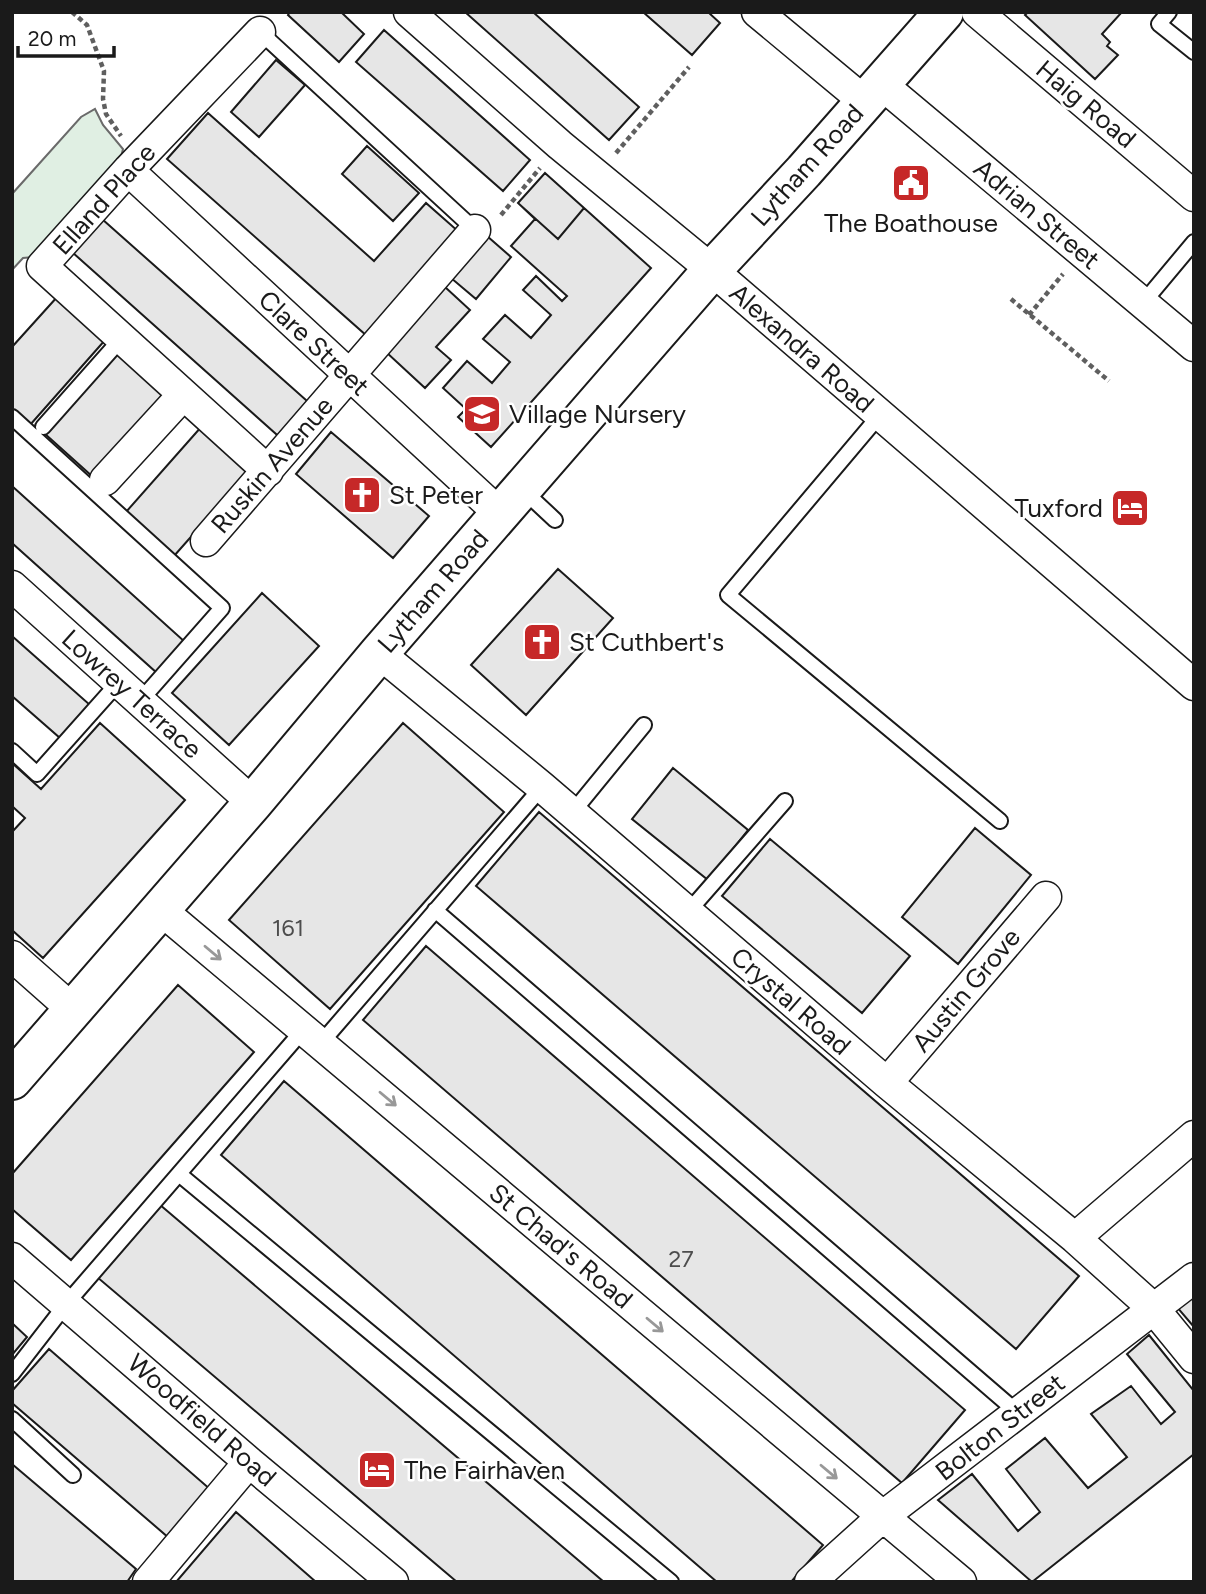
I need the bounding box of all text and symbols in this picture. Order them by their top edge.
scale bar [18,14,114,58]
text: 20 m [28,26,76,51]
street label: Haig Road [1030,53,1142,155]
street label: Lytham Road [744,97,870,233]
street label: Elland Place [46,137,162,261]
street label: Adrian Street [968,152,1107,276]
public building icon: The Boathouse [890,162,932,204]
place label: The Boathouse [824,207,998,239]
street label: Alexandra Road [723,277,881,419]
street label: Clare Street [252,284,376,403]
street label: Ruskin Avenue [204,390,340,540]
school or university icon: Village Nursery [461,393,503,435]
place label: Village Nursery [509,398,686,430]
church icon: St Peter [341,474,383,516]
place label: St Peter [389,479,483,511]
hotel icon: Tuxford [1109,487,1151,529]
place label: Tuxford [1014,492,1103,524]
street label: Lytham Road [371,523,495,659]
church icon: St Cuthbert's [521,621,563,663]
street label: Lowrey Terrace [55,623,209,765]
place label: St Cuthbert's [569,626,724,658]
house number: 161 [272,914,304,942]
street label: Austin Grove [905,922,1027,1058]
street label: Crystal Road [725,940,857,1062]
one-way arrow [204,945,222,961]
one-way arrow [379,1091,397,1107]
street label: St Chad's Road [483,1177,639,1315]
house number: 27 [668,1245,694,1273]
one-way arrow [646,1317,664,1333]
street label: Woodfield Road [121,1347,283,1493]
street label: Bolton Street [929,1366,1071,1487]
hotel icon: The Fairhaven [356,1449,398,1491]
place label: The Fairhaven [404,1454,565,1486]
one-way arrow [819,1464,837,1480]

